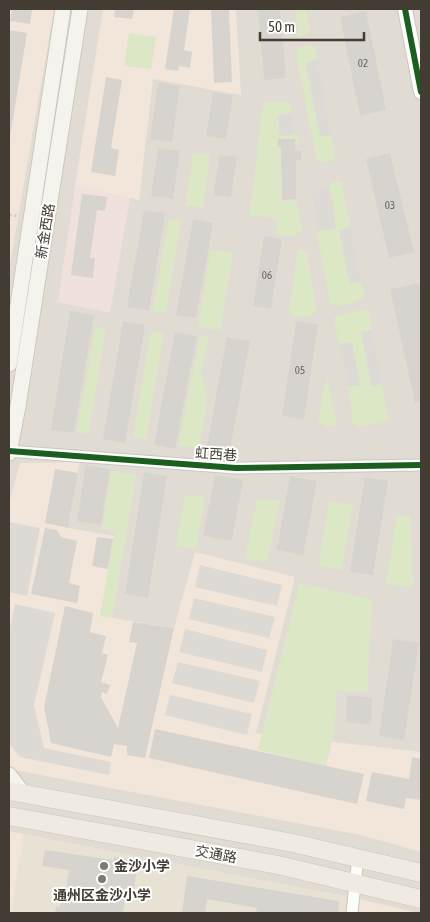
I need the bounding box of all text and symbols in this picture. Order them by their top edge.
scale bar [260,10,364,42]
text: 50 m [268,18,295,35]
house number: 02 [358,57,368,69]
house number: 03 [385,199,395,211]
street label: 新金西路 [33,202,57,260]
house number: 06 [262,269,272,281]
house number: 05 [295,364,305,376]
street label: 虹西巷 [194,445,238,463]
street label: 交通路 [194,842,238,866]
place label: 金沙小学 [114,858,170,874]
marker: 金沙小学 [98,860,110,872]
marker: 通州区金沙小学 [96,873,108,885]
place label: 通州区金沙小学 [53,887,151,903]

